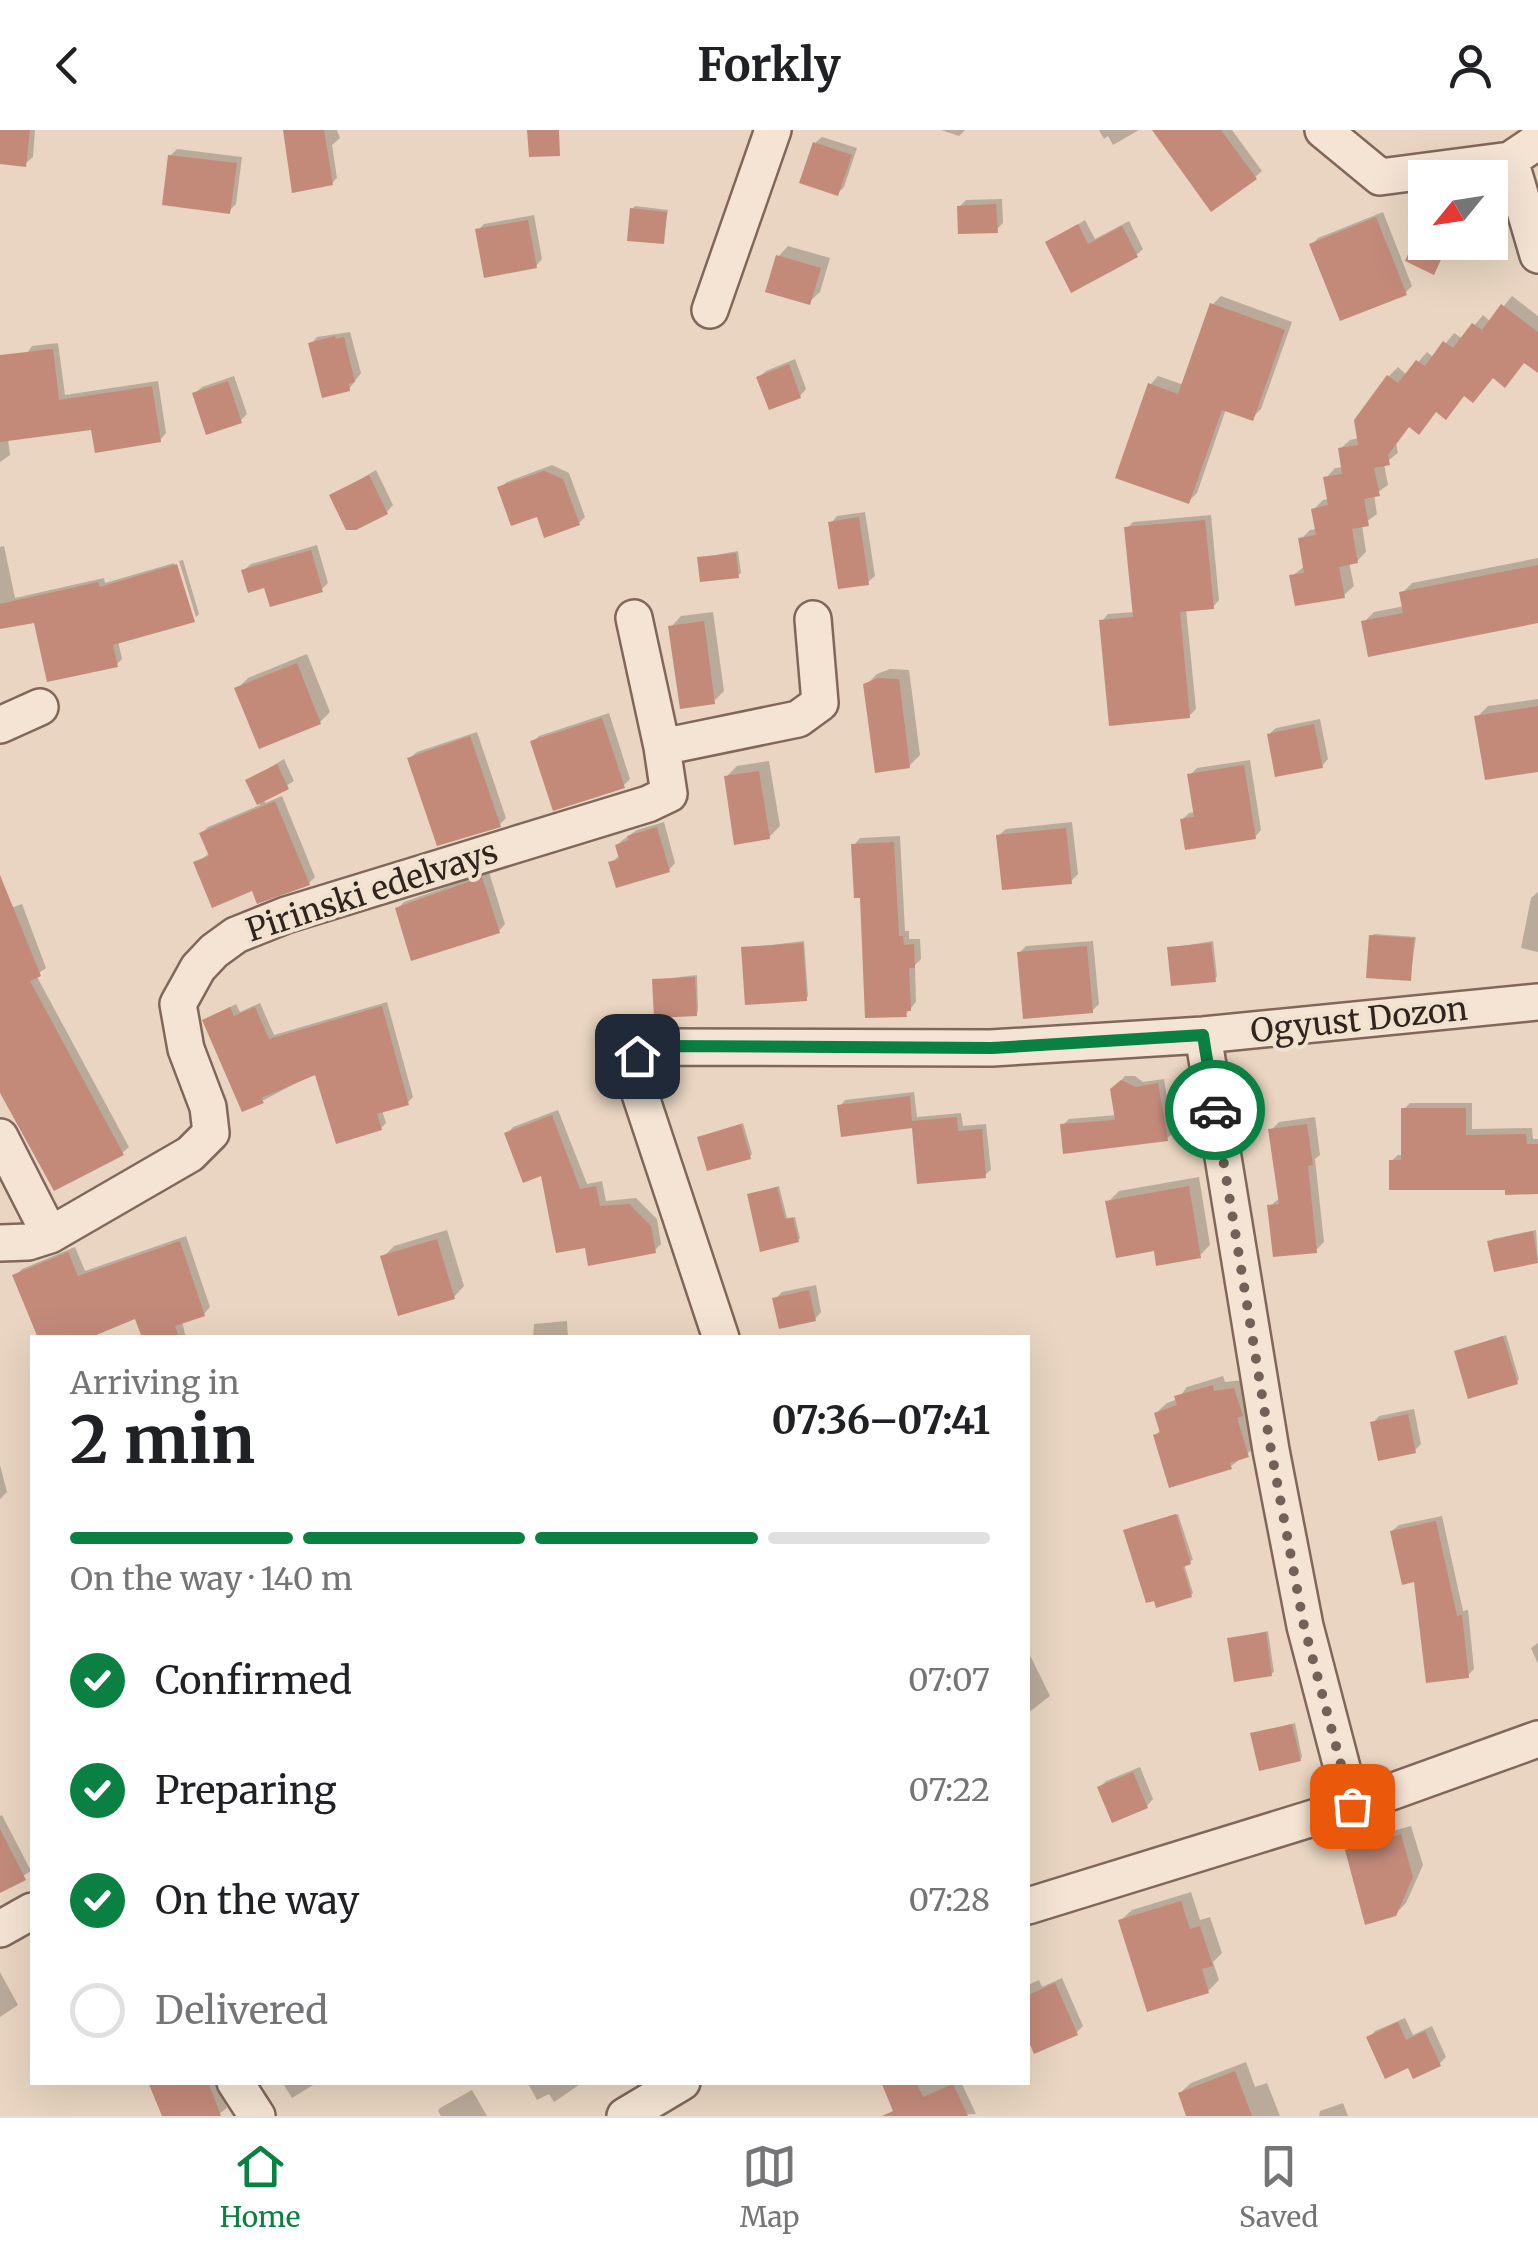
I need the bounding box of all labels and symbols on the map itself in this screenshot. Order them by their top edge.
north arrow [1408,160,1508,260]
street label: Pirinski edelvays [241,831,503,951]
street label: Ogyust Dozon [1248,989,1470,1051]
pin [595,1014,680,1099]
courier [1165,1060,1265,1160]
pin [1310,1764,1395,1849]

